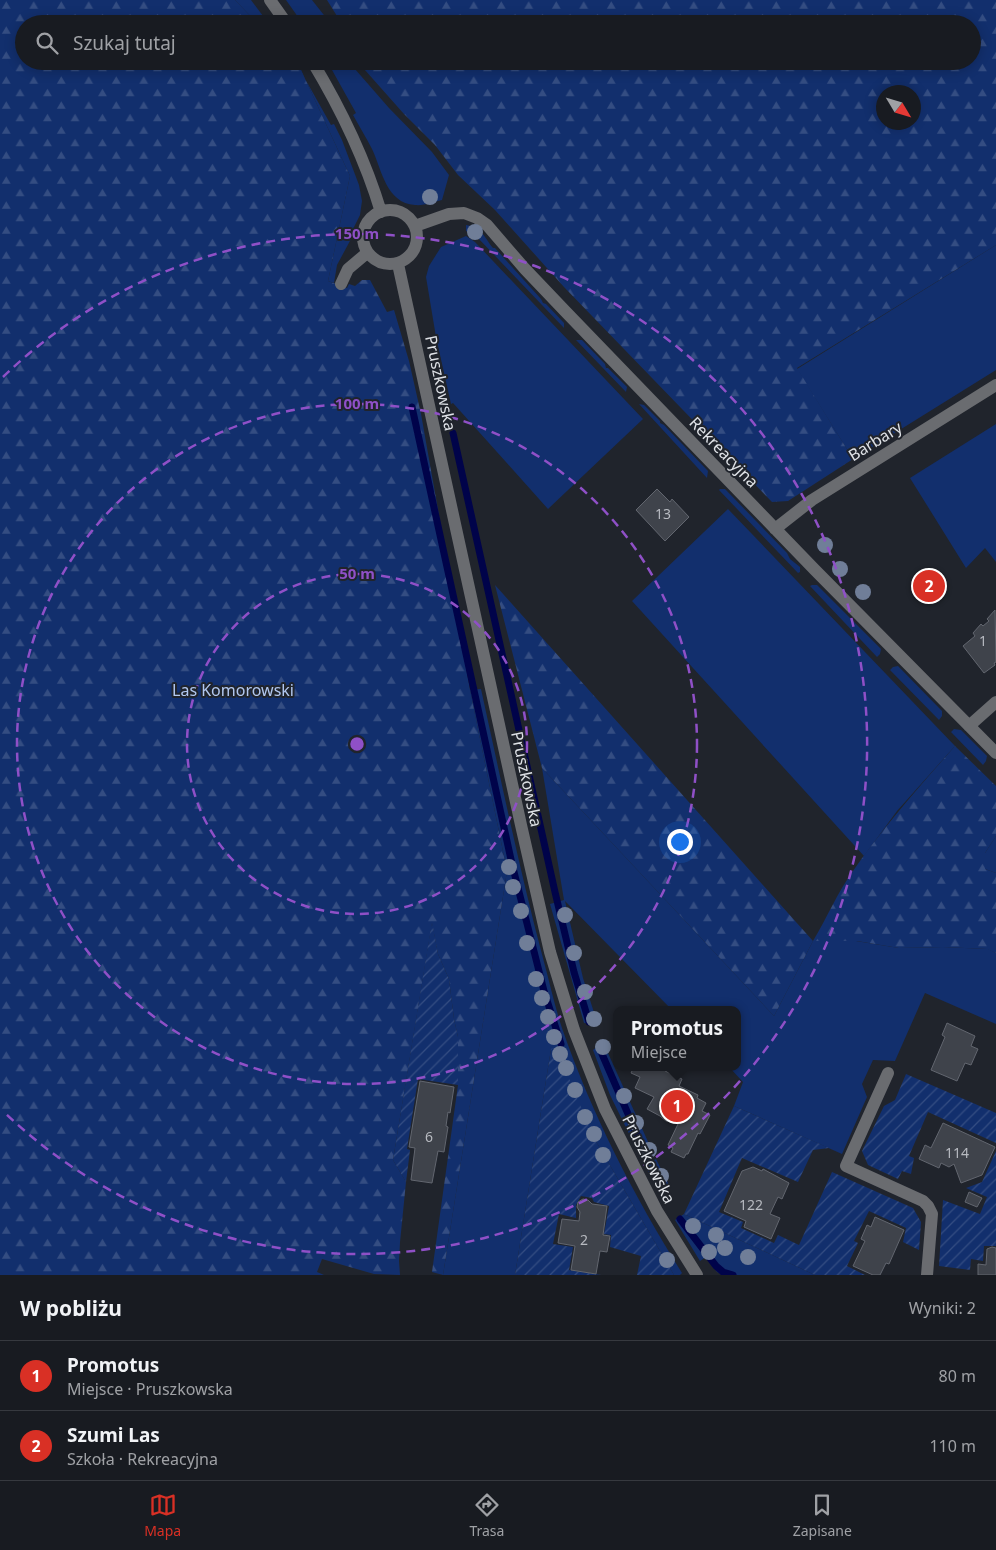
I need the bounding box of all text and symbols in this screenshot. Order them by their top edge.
search box [15,15,981,70]
icon: search [33,29,61,57]
text: Szukaj tutaj [73,30,176,56]
north arrow [876,85,921,130]
text: 150 m [335,223,379,243]
street label: Pruszkowska [420,333,462,433]
text: 100 m [335,393,379,413]
street label: Rekreacyjna [685,412,763,492]
street label: Barbary [844,415,907,466]
house number: 13 [655,504,671,523]
text: 50 m [339,563,375,583]
pin: 2 [913,567,945,605]
house number: 1 [979,631,987,650]
park label: Las Komorowski [172,679,294,701]
street label: Pruszkowska [506,729,548,829]
centre of rings [348,735,366,753]
your location [667,829,693,855]
popup [613,1006,741,1071]
text: Promotus [631,1015,723,1041]
text: Miejsce [631,1041,687,1063]
pin: 1 [661,1087,693,1125]
street label: Pruszkowska [617,1111,681,1207]
house number: 6 [425,1127,433,1146]
house number: 114 [945,1143,969,1162]
house number: 122 [739,1195,763,1214]
house number: 2 [580,1230,588,1249]
text: W pobliżu [20,1294,122,1322]
text: Wyniki: 2 [909,1297,976,1319]
text: Promotus [67,1352,159,1378]
text: 1 [31,1365,41,1387]
text: 80 m [939,1365,976,1387]
text: Miejsce · Pruszkowska [67,1378,233,1400]
text: Szumi Las [67,1422,160,1448]
text: 2 [31,1435,41,1457]
text: 110 m [929,1435,976,1457]
text: Szkoła · Rekreacyjna [67,1448,218,1470]
tab: Mapa [144,1491,181,1540]
tab: Trasa [469,1491,504,1540]
tab: Zapisane [793,1491,852,1540]

